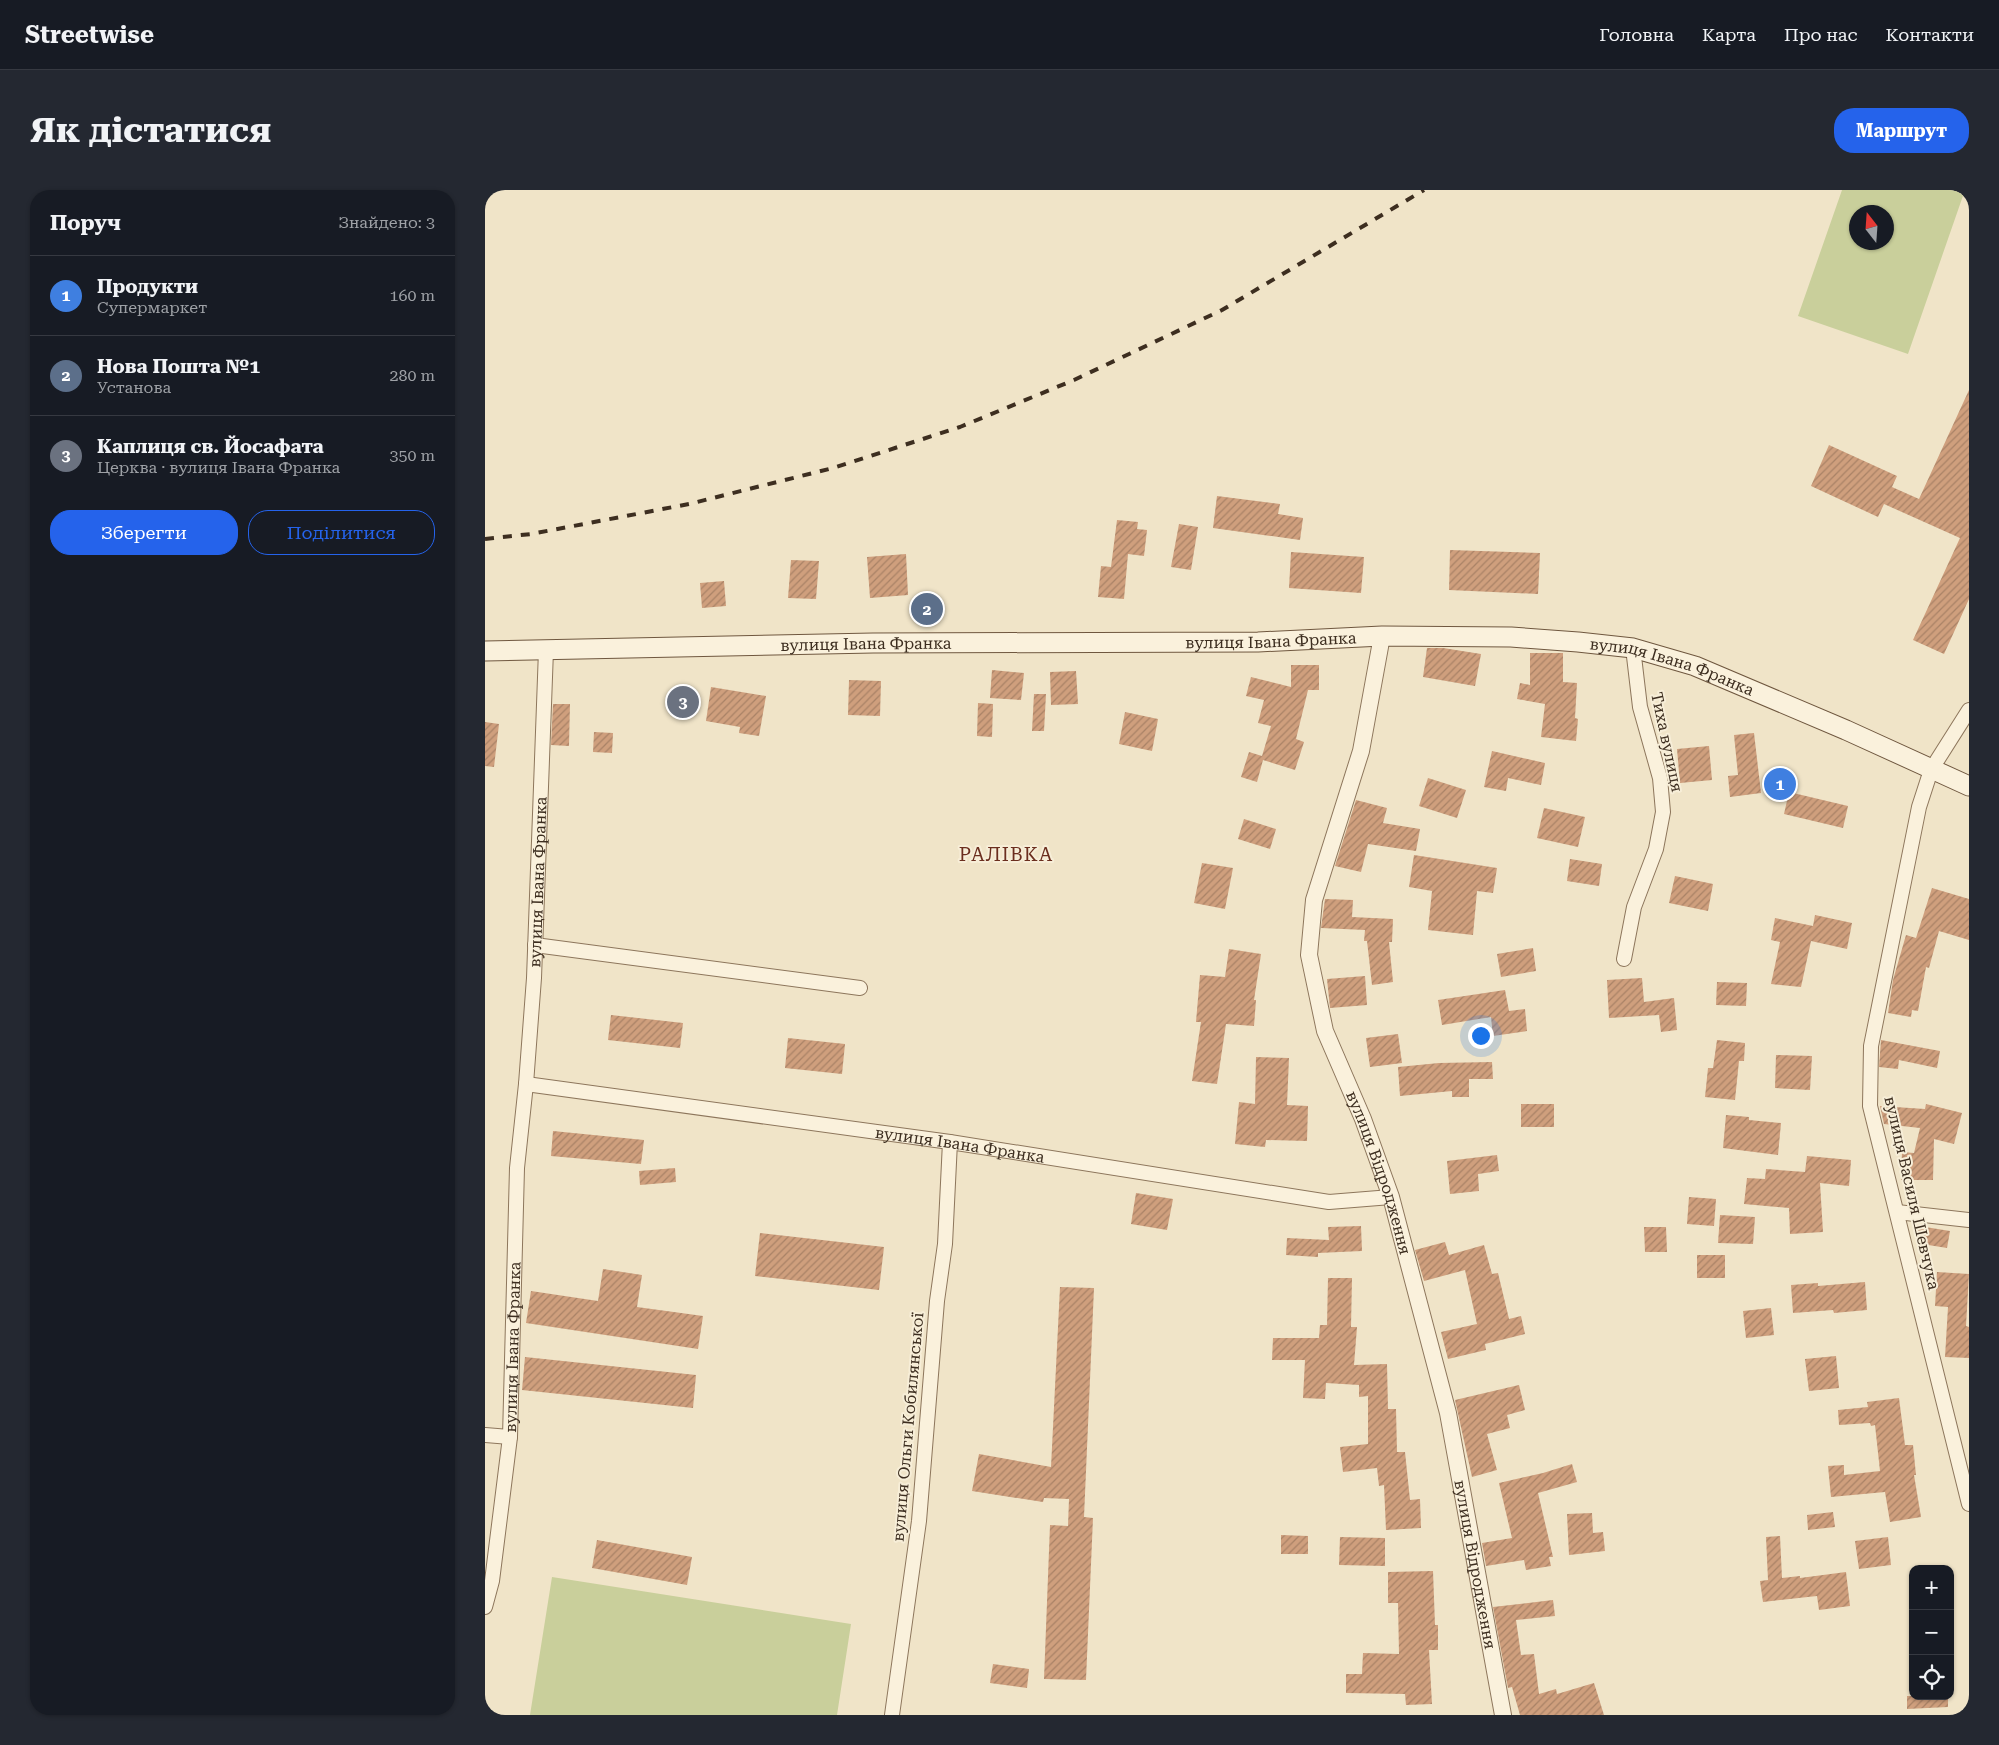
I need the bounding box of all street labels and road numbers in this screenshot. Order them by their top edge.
street label: вулиця Івана Франка [1185,628,1357,652]
street label: вулиця Івана Франка [780,633,952,654]
street label: вулиця Івана Франка [1589,634,1757,700]
street label: Тиха вулиця [1647,690,1687,794]
street label: вулиця Івана Франка [525,796,550,968]
street label: вулиця Відродження [1342,1088,1415,1257]
street label: вулиця Василя Шевчука [1880,1094,1944,1292]
street label: вулиця Івана Франка [874,1122,1046,1166]
street label: вулиця Івана Франка [501,1261,524,1433]
street label: вулиця Ольги Кобилянської [889,1312,927,1542]
street label: вулиця Відродження [1451,1478,1500,1651]

